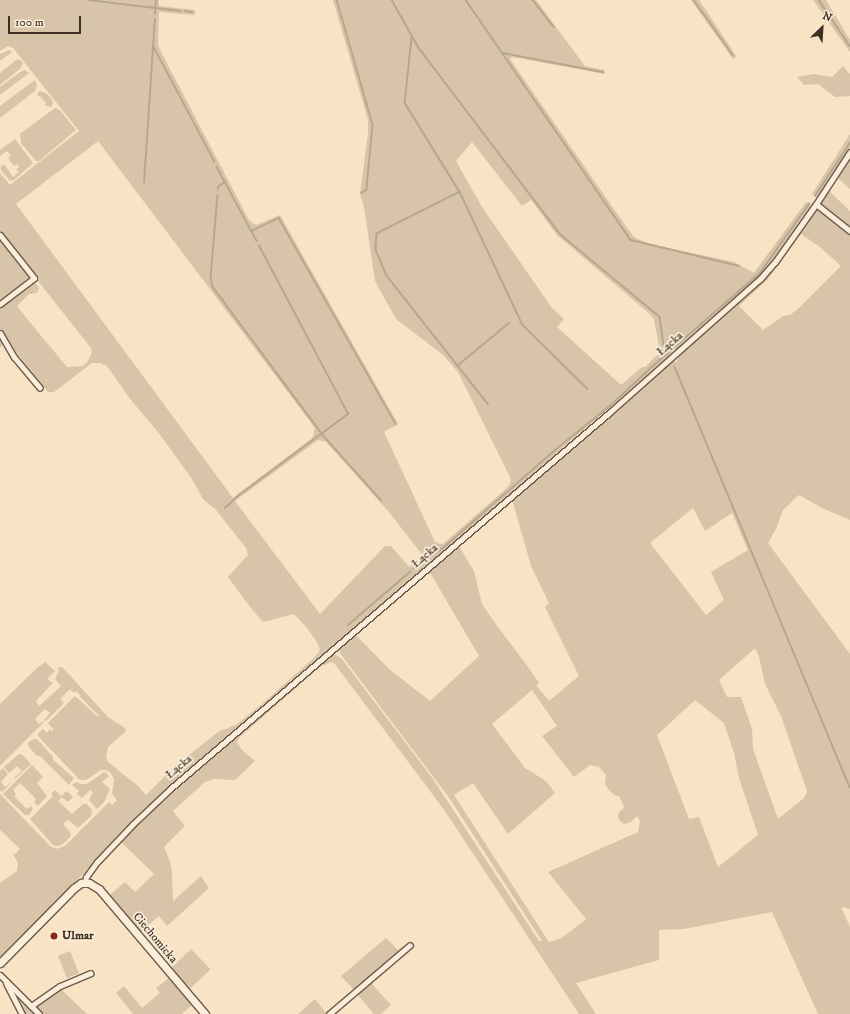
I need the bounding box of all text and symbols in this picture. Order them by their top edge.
scale bar [10,8,83,34]
north arrow [802,8,842,48]
text: N [820,9,834,25]
text: 100 m [15,15,44,30]
street label: Łącka [654,329,686,359]
street label: Łącka [409,541,441,571]
street label: Łącka [163,752,195,782]
street label: Ciechomicka [130,910,180,966]
place label: Ulmar [62,929,93,943]
marker: Ulmar [49,931,59,941]

